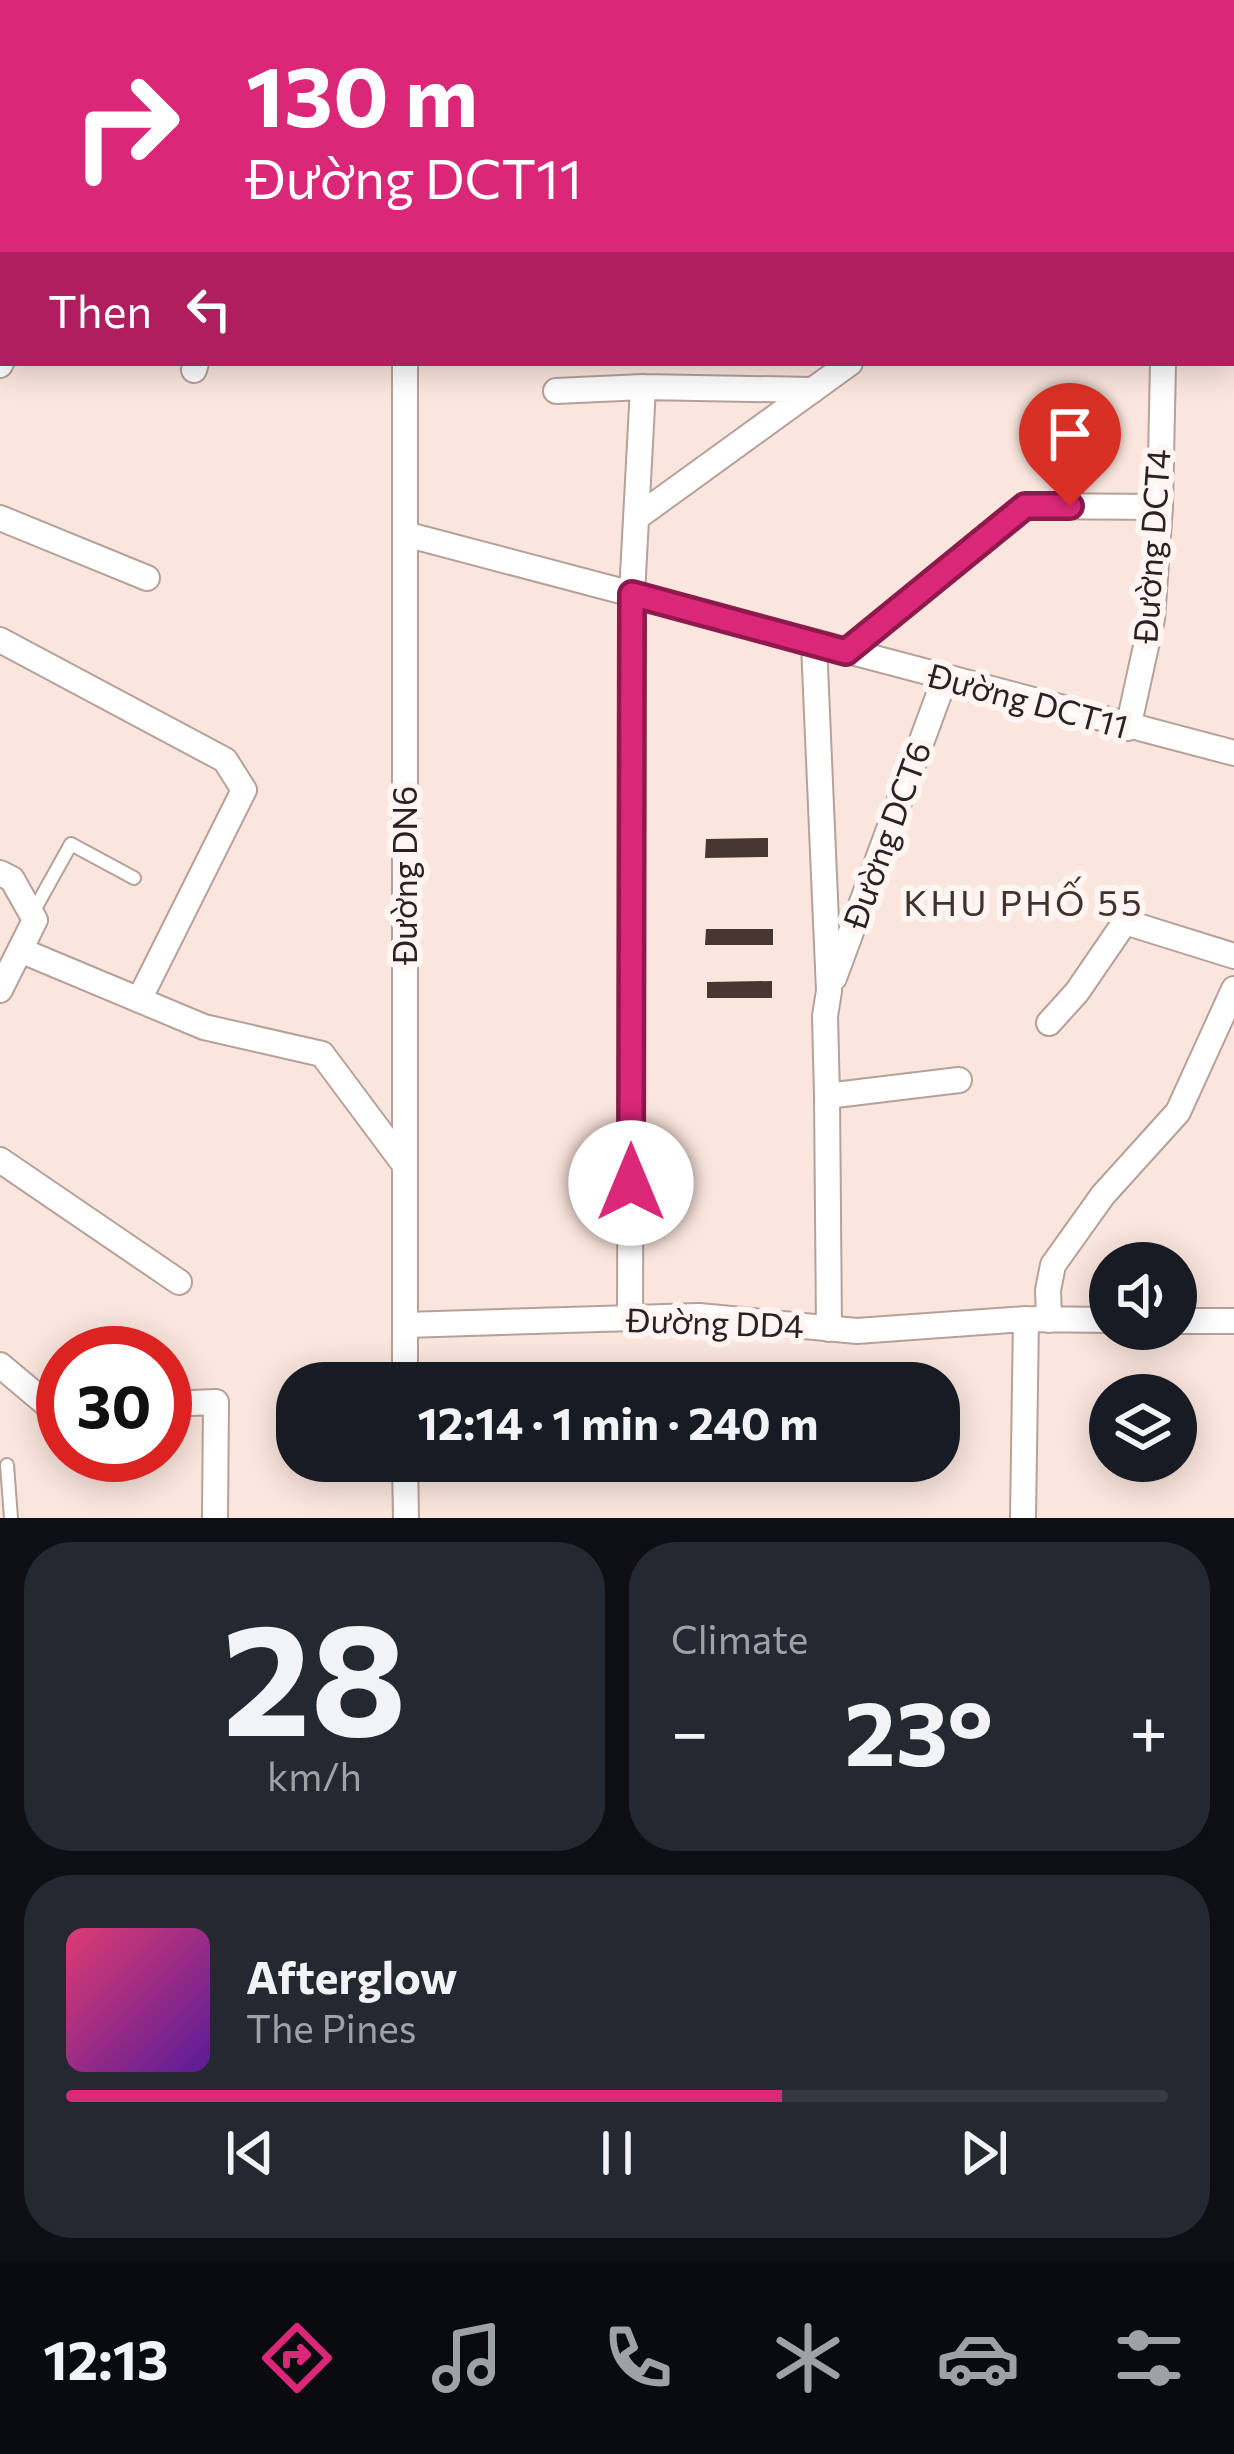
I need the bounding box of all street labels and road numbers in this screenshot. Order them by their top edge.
street label: Đường DCT4 [1123,448,1178,645]
street label: Đường DCT11 [923,653,1133,746]
street label: Đường DCT6 [832,735,938,935]
street label: Đường DN6 [383,786,424,965]
street label: Đường DD4 [625,1298,805,1345]

